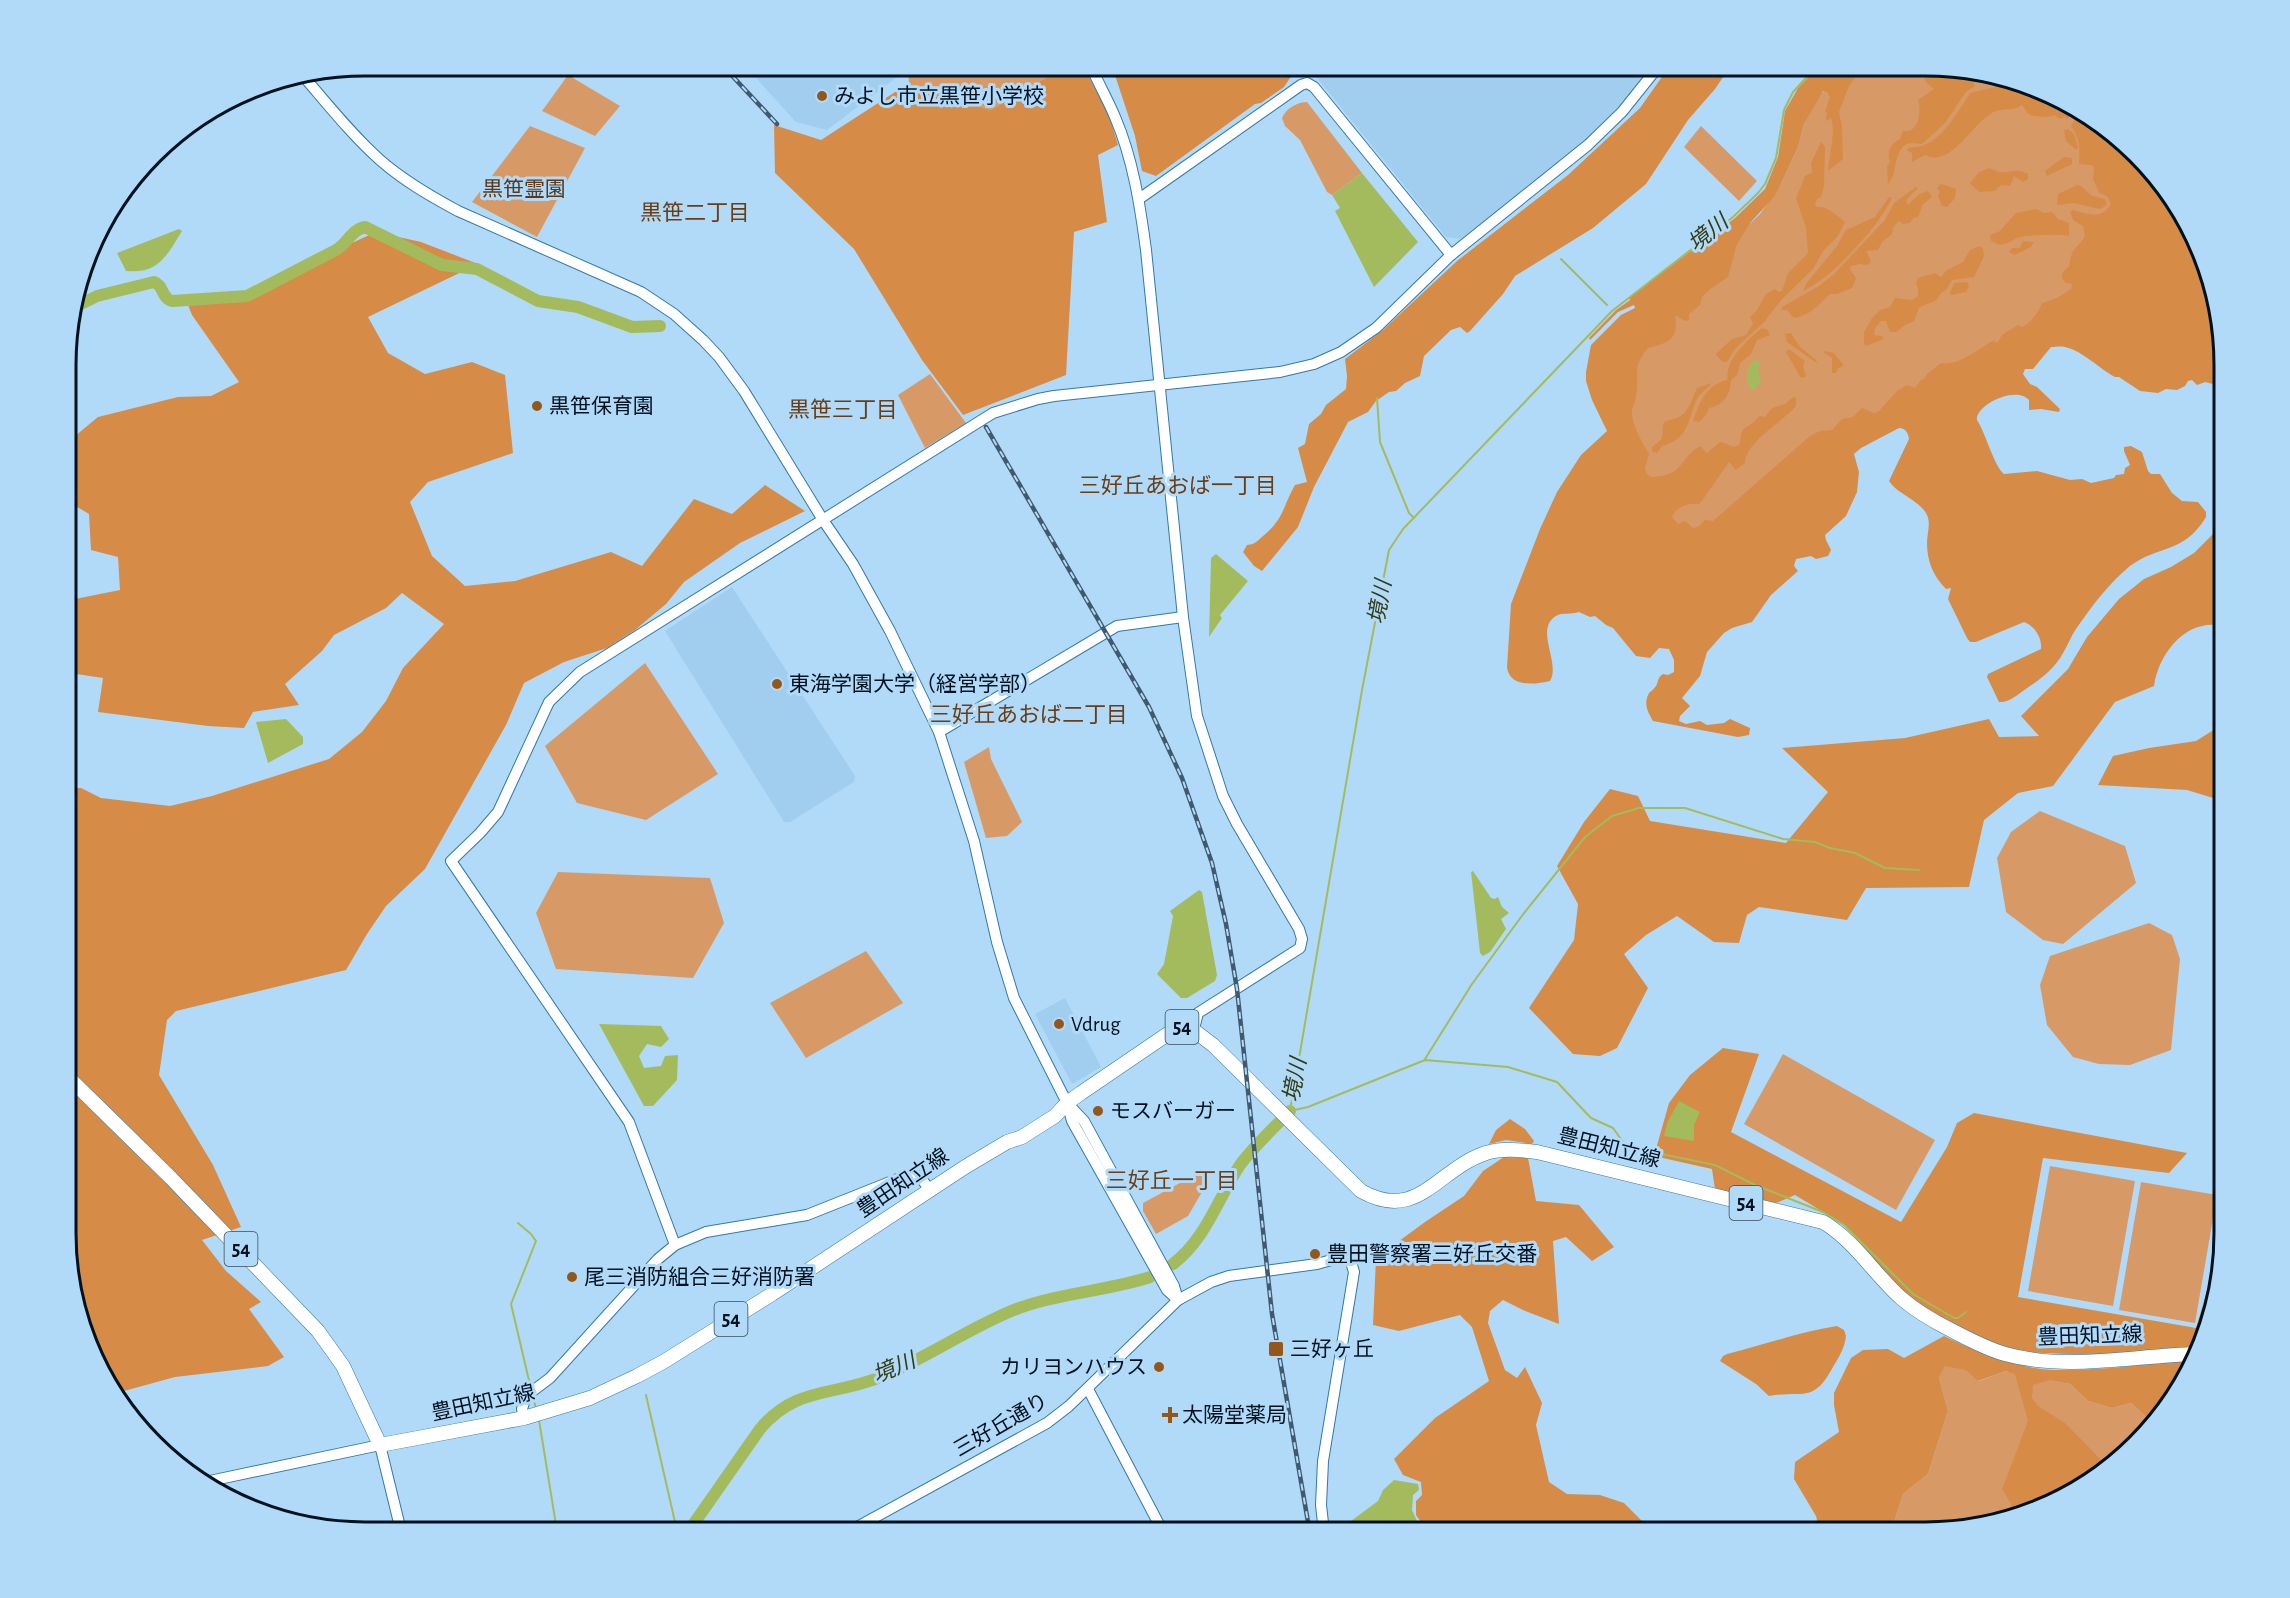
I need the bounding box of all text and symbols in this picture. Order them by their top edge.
place label: みよし市立黒笹小学校 [834,85,1044,107]
marker: みよし市立黒笹小学校 [815,89,829,103]
park label: 黒笹霊園 [482,178,566,200]
district label: 黒笹二丁目 [640,201,750,224]
water label: 境川 [1683,209,1734,255]
place label: 黒笹保育園 [549,395,654,417]
district label: 黒笹三丁目 [788,398,898,421]
marker: 黒笹保育園 [530,399,544,413]
district label: 三好丘あおば一丁目 [1079,474,1277,497]
water label: 境川 [1364,576,1395,626]
place label: 東海学園大学（経営学部） [789,673,1041,695]
marker: 東海学園大学（経営学部） [770,677,784,691]
district label: 三好丘あおば二丁目 [930,703,1128,726]
road number: 54 [1166,1010,1198,1044]
place label: Vdrug [1071,1014,1121,1035]
marker: Vdrug [1052,1017,1066,1031]
water label: 境川 [1279,1054,1310,1104]
place label: モスバーガー [1110,1100,1236,1122]
marker: モスバーガー [1091,1104,1105,1118]
street label: 豊田知立線 [1556,1124,1663,1171]
street label: 豊田知立線 [853,1144,952,1221]
district label: 三好丘一丁目 [1106,1169,1238,1192]
road number: 54 [1730,1186,1762,1220]
road number: 54 [224,1232,258,1266]
place label: 豊田警察署三好丘交番 [1327,1243,1537,1265]
marker: 豊田警察署三好丘交番 [1308,1247,1322,1261]
place label: 尾三消防組合三好消防署 [584,1266,815,1288]
marker: 尾三消防組合三好消防署 [565,1270,579,1284]
road number: 54 [714,1302,748,1336]
street label: 豊田知立線 [2037,1323,2143,1348]
place label: 三好ヶ丘 [1290,1338,1374,1360]
marker: 三好ヶ丘 [1267,1340,1285,1358]
water label: 境川 [869,1348,920,1387]
place label: カリヨンハウス [1000,1357,1147,1378]
marker: カリヨンハウス [1152,1360,1166,1374]
street label: 豊田知立線 [429,1381,537,1424]
street label: 三好丘通り [950,1389,1052,1460]
place label: 太陽堂薬局 [1182,1404,1287,1426]
marker: 太陽堂薬局 [1163,1408,1177,1422]

